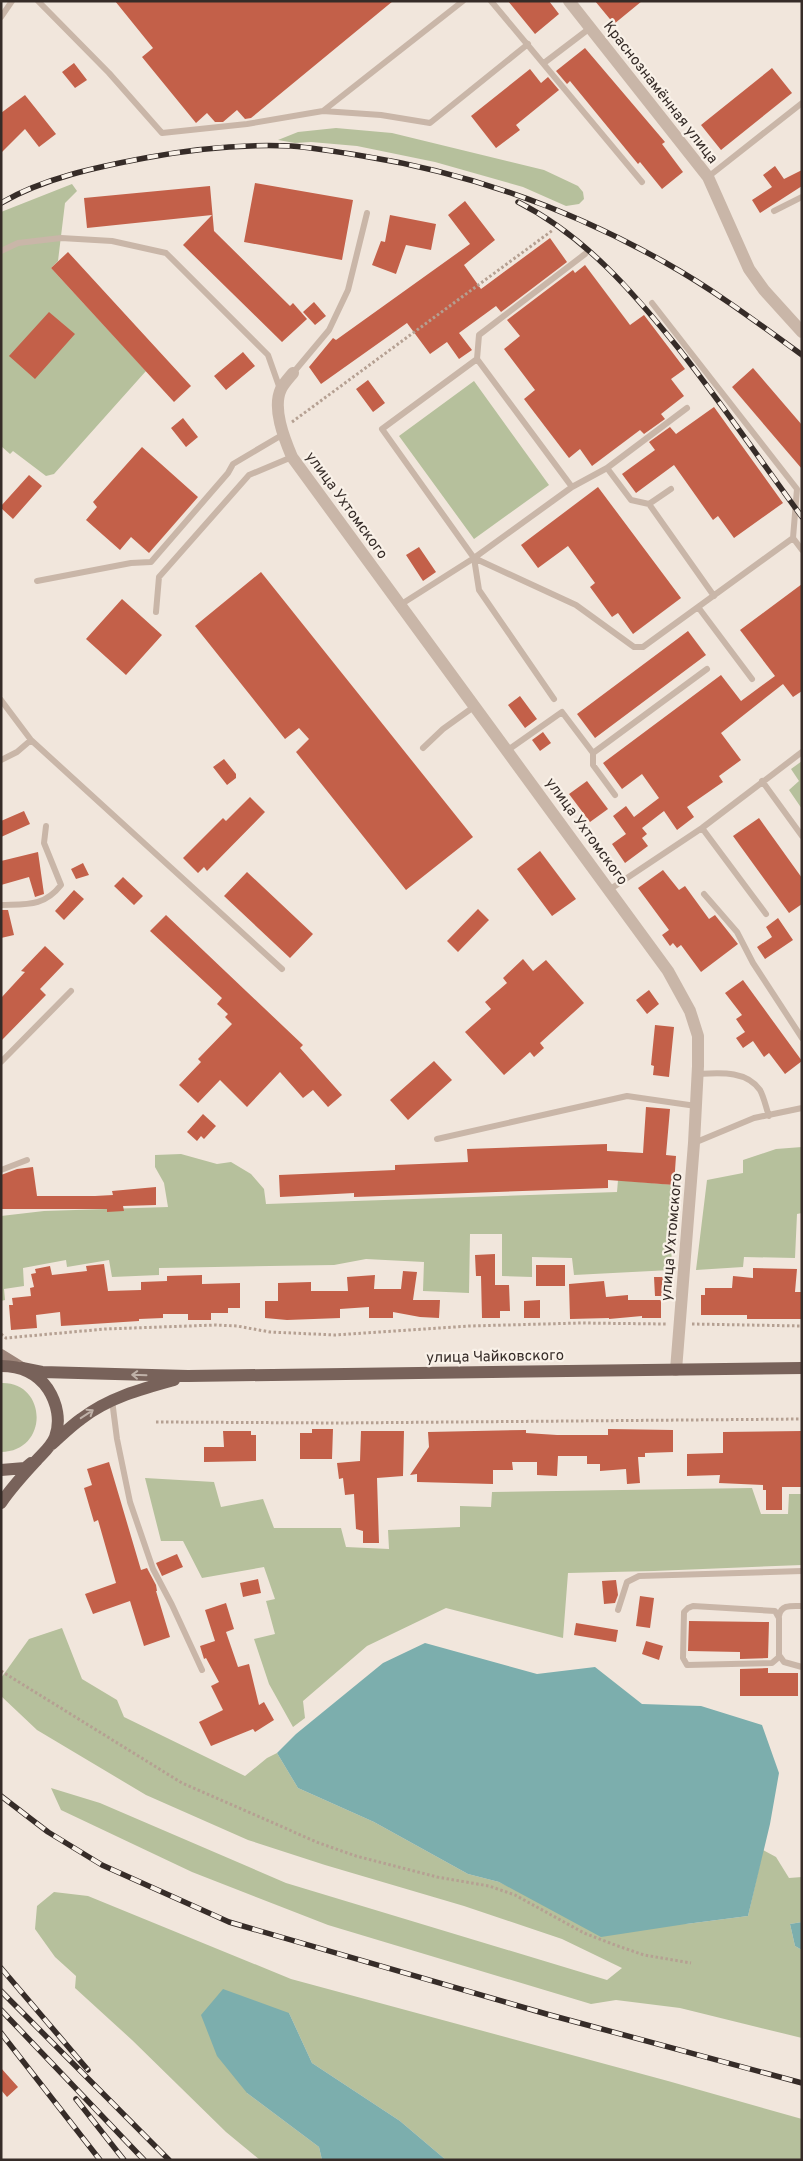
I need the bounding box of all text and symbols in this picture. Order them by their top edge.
street label: Краснознамённая улица [598,18,721,168]
street label: улица Ухтомского [300,448,391,563]
street label: улица Ухтомского [540,774,631,889]
street label: улица Ухтомского [657,1172,688,1302]
street label: улица Чайковского [426,1347,564,1368]
one-way arrow [132,1370,148,1380]
one-way arrow [80,1409,94,1419]

